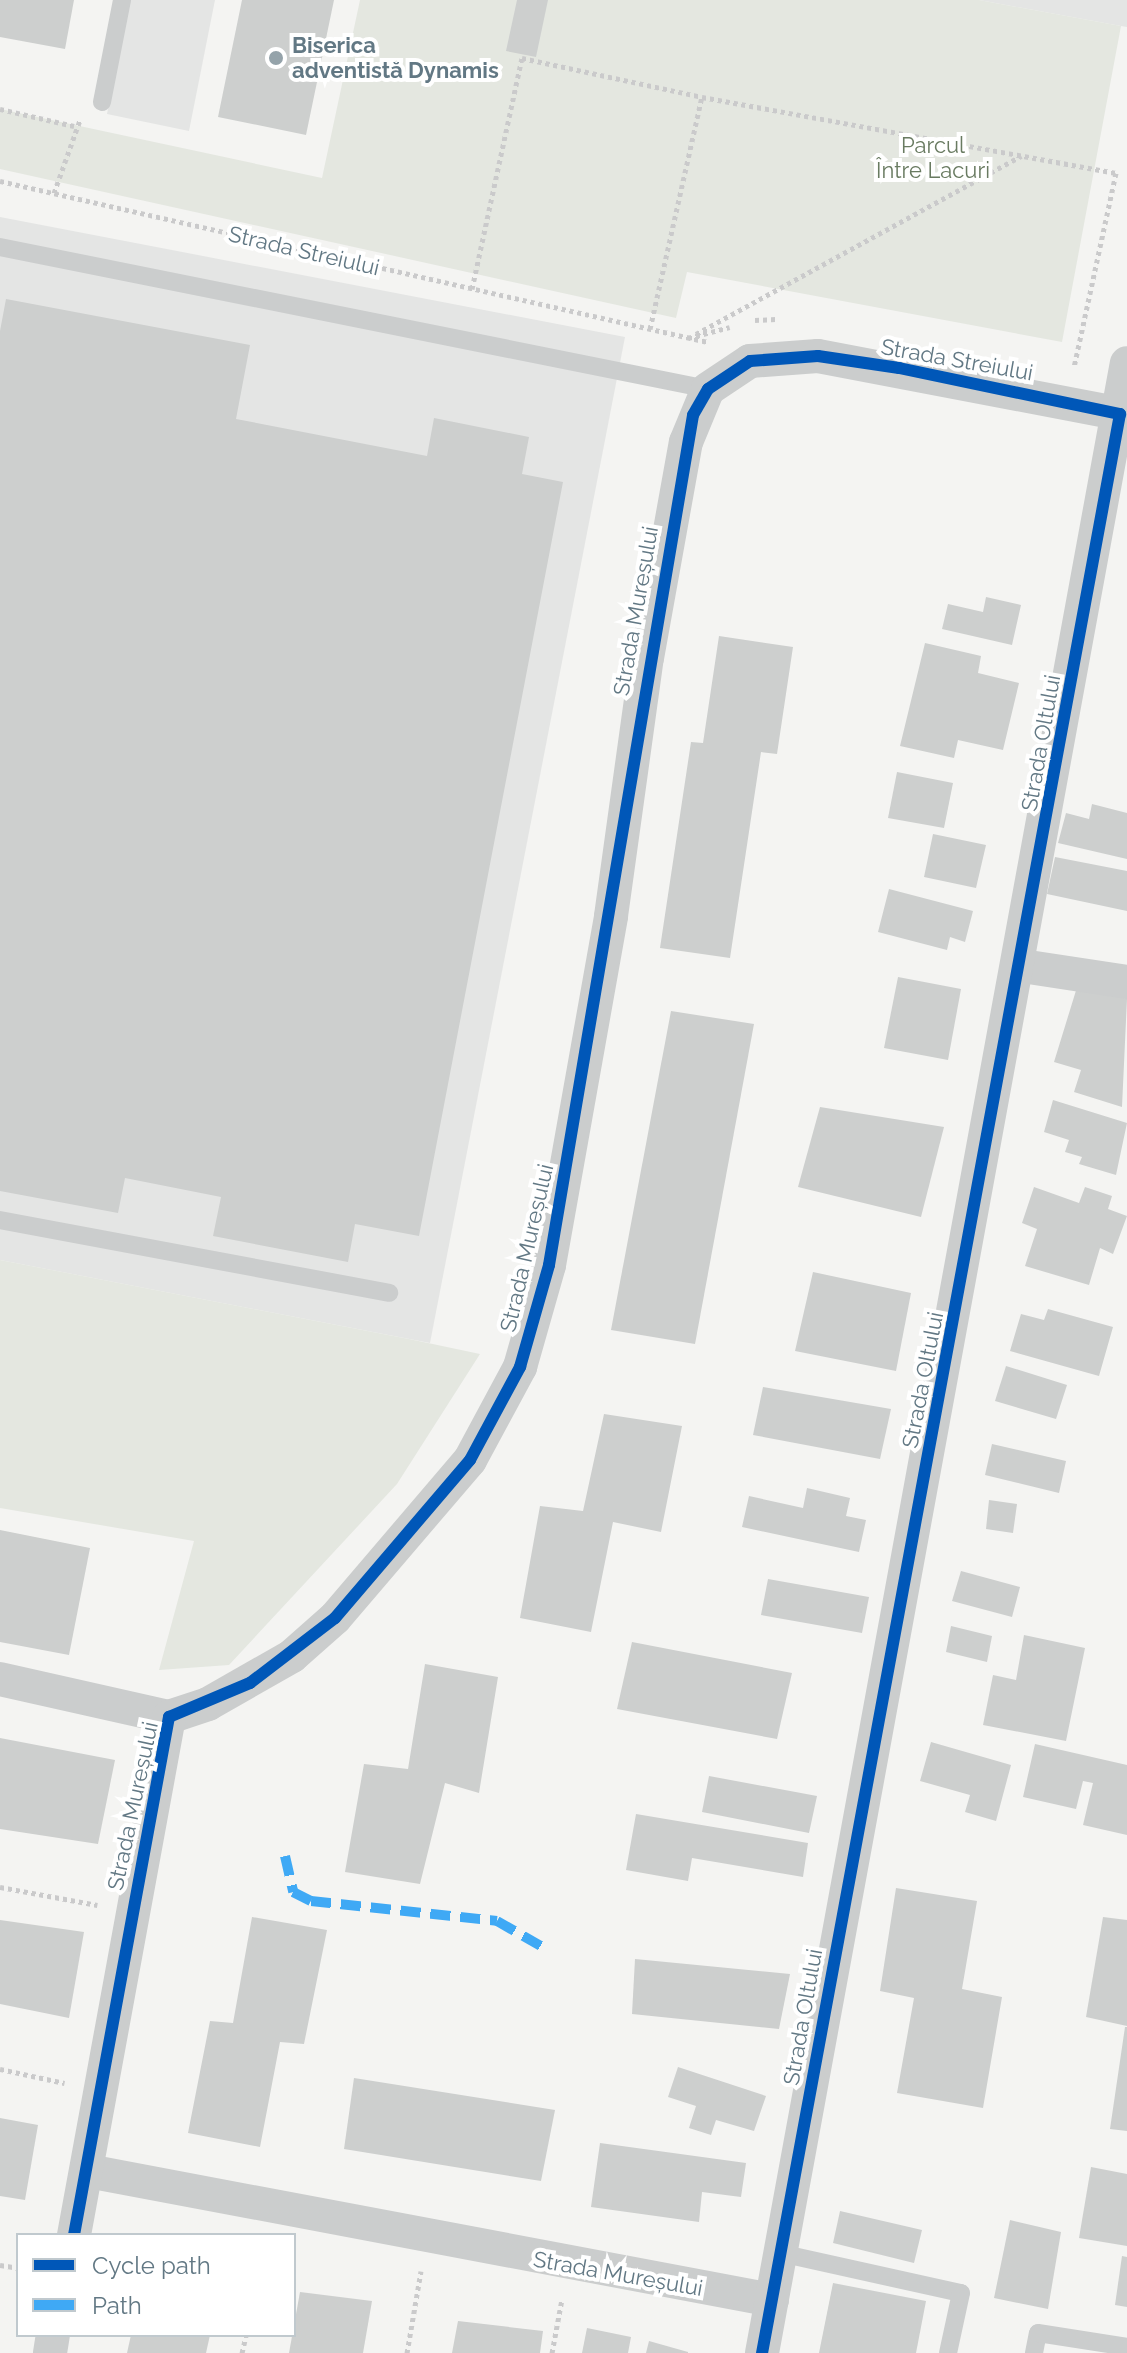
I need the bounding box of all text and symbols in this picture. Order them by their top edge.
place label: Biserica adventistă Dynamis [292,32,499,84]
marker: Biserica adventistă Dynamis [267,49,285,67]
park label: Parcul Între Lacuri [876,132,990,184]
street label: Strada Streiului [226,221,382,281]
street label: Strada Streiului [879,334,1035,386]
street label: Strada Mureșului [608,524,664,698]
street label: Strada Oltului [1016,673,1066,813]
street label: Strada Mureșului [495,1161,559,1335]
street label: Strada Oltului [897,1310,949,1450]
street label: Strada Mureșului [102,1719,164,1893]
street label: Strada Oltului [778,1947,828,2087]
legend [16,2233,296,2337]
street label: Strada Mureșului [531,2246,705,2302]
text: Cycle path [92,2251,211,2280]
text: Path [92,2291,142,2320]

